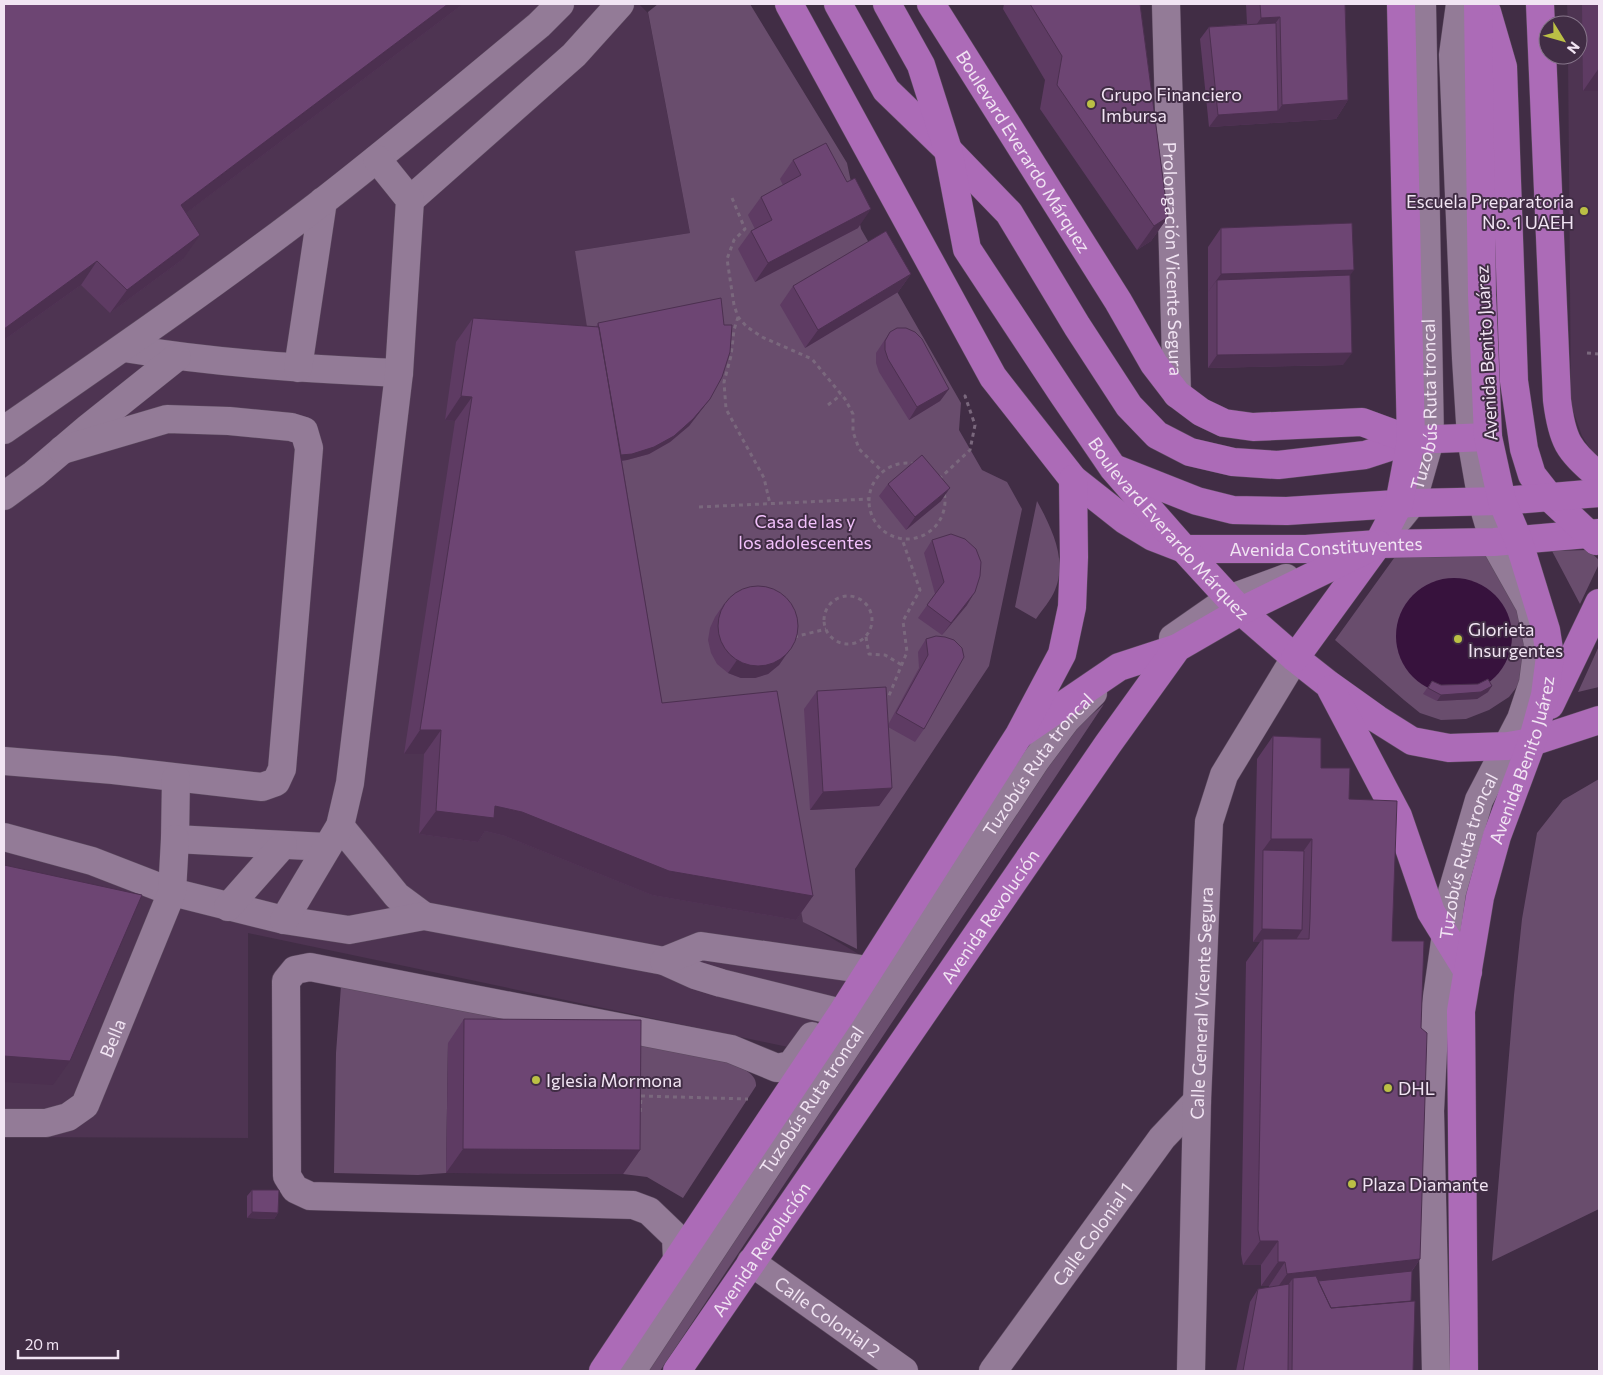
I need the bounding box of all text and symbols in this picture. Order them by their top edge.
north arrow [1538,15,1588,65]
text: N [1564,39,1584,57]
street label: Boulevard Everardo Márquez [952,46,1096,256]
place label: Grupo Financiero Imbursa [1101,83,1242,126]
marker: Grupo Financiero Imbursa [1085,98,1097,110]
street label: Prolongación Vicente Segura [1159,142,1187,376]
place label: Escuela Preparatoria No. 1 UAEH [1406,190,1574,233]
marker: Escuela Preparatoria No. 1 UAEH [1578,205,1590,217]
street label: Avenida Benito Juárez [1470,265,1502,441]
street label: Tuzobús Ruta troncal [1405,319,1441,493]
street label: Boulevard Everardo Márquez [1084,433,1254,624]
park label: Casa de las y los adolescentes [738,510,872,553]
street label: Avenida Constituyentes [1229,532,1423,560]
place label: Glorieta Insurgentes [1468,618,1563,661]
marker: Glorieta Insurgentes [1452,633,1464,645]
street label: Avenida Benito Juárez [1484,675,1558,847]
street label: Tuzobús Ruta troncal [978,688,1098,840]
street label: Tuzobús Ruta troncal [1434,769,1502,941]
street label: Avenida Revolución [936,845,1044,987]
street label: Calle General Vicente Segura [1186,886,1217,1120]
street label: Bella [95,1015,130,1061]
street label: Tuzobús Ruta troncal [754,1022,868,1178]
place label: Iglesia Mormona [546,1069,682,1091]
marker: Iglesia Mormona [530,1074,542,1086]
place label: DHL [1398,1077,1435,1099]
marker: DHL [1382,1082,1394,1094]
place label: Plaza Diamante [1362,1173,1489,1195]
street label: Avenida Revolución [707,1178,815,1320]
street label: Calle Colonial 1 [1047,1178,1137,1290]
marker: Plaza Diamante [1346,1178,1358,1190]
street label: Calle Colonial 2 [770,1271,885,1362]
scale bar [18,1328,118,1360]
text: 20 m [25,1335,59,1353]

